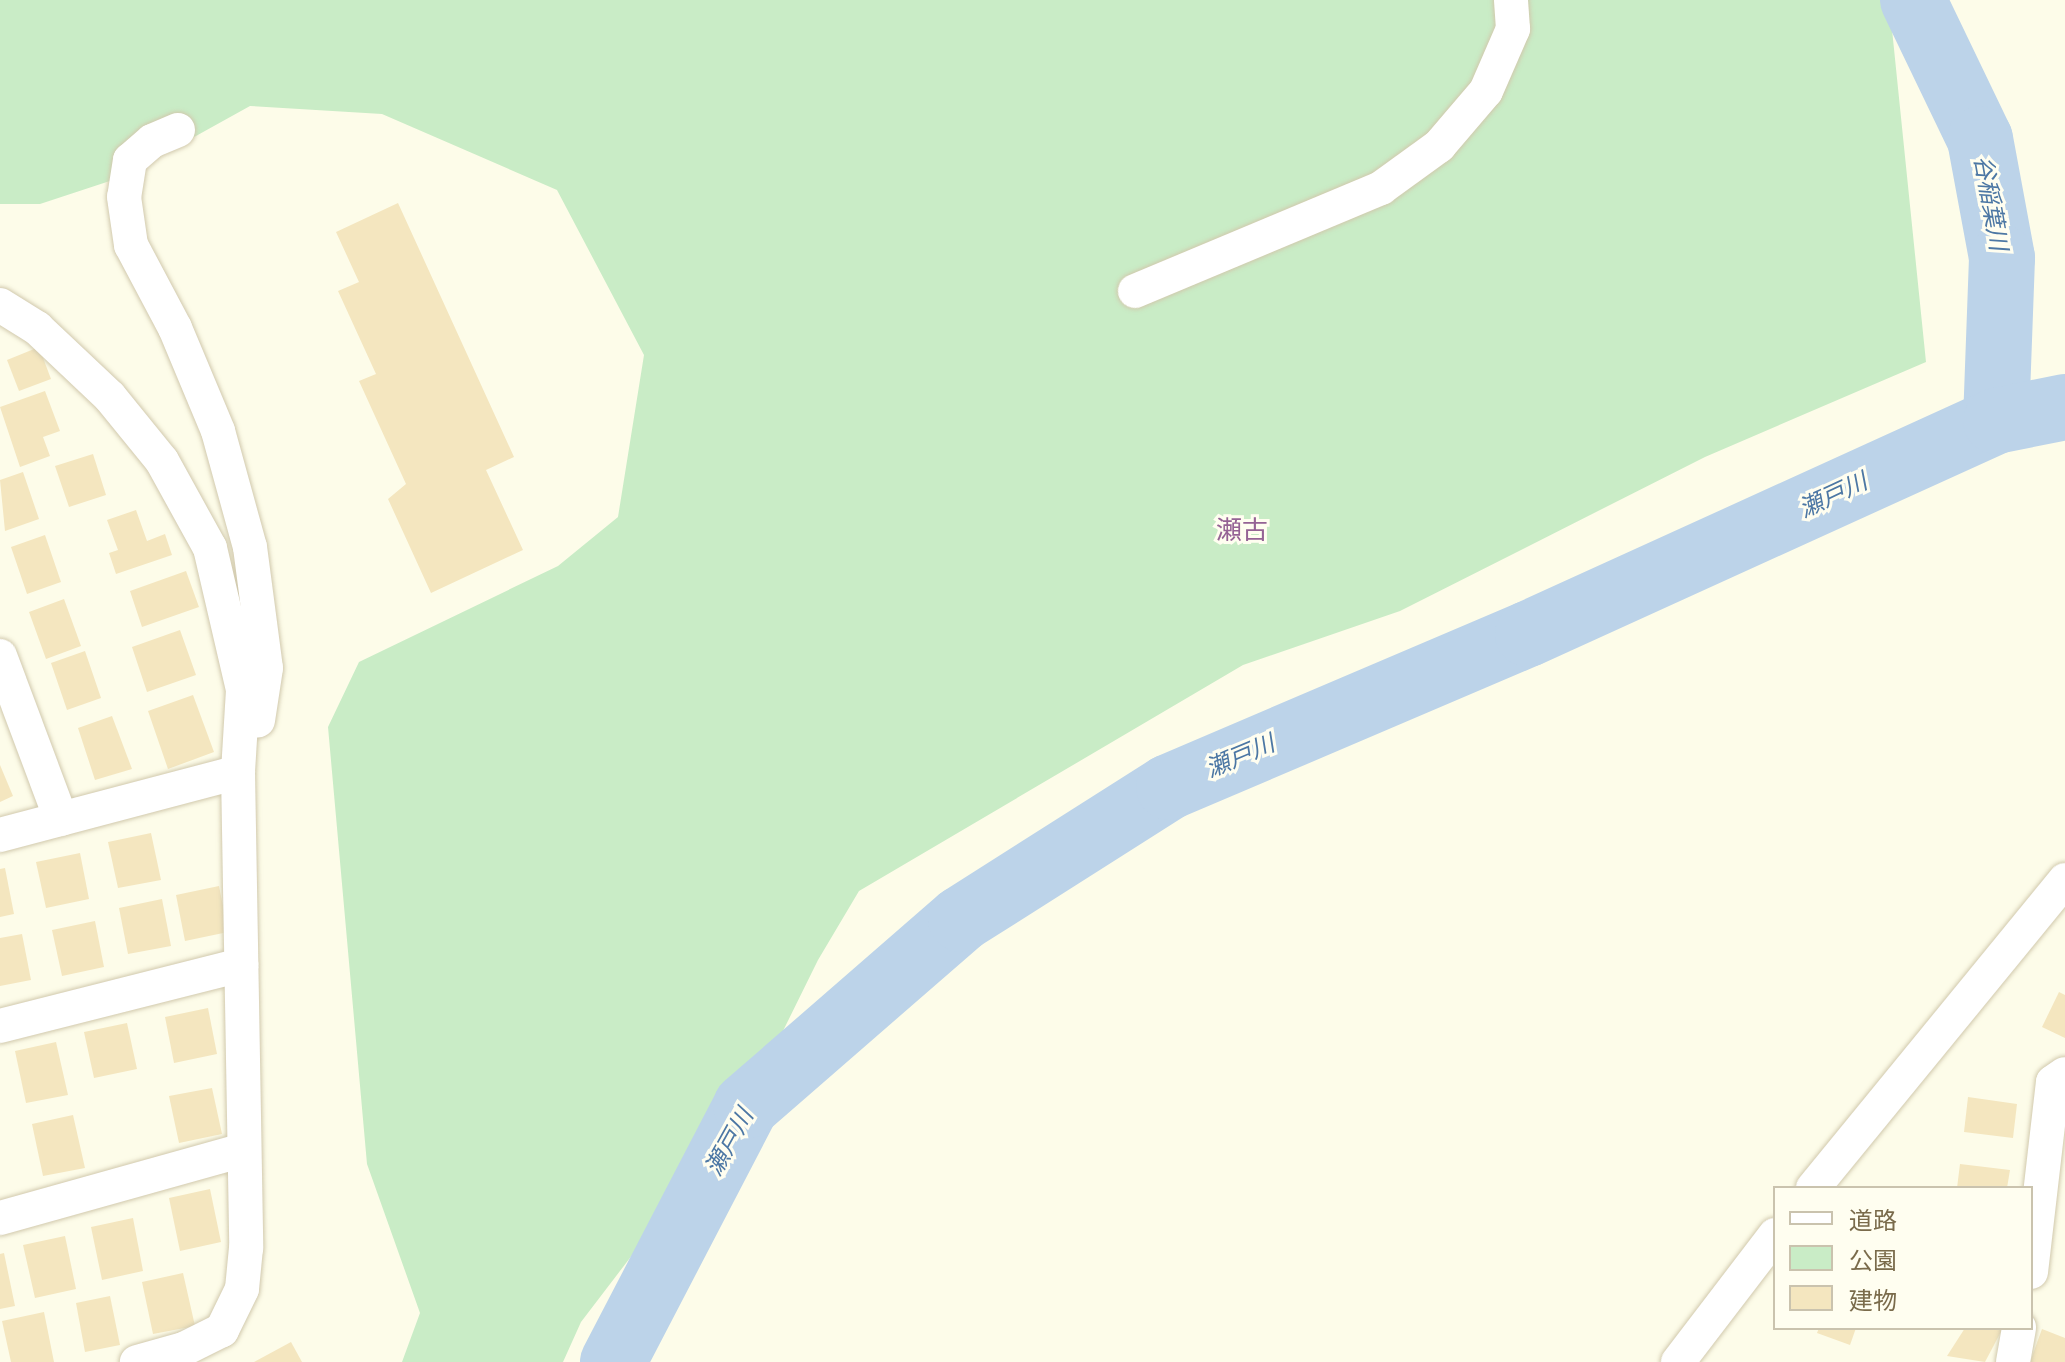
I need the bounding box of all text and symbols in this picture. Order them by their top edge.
water label: 谷稲葉川 [1968,153,2014,253]
water label: 瀬戸川 [1794,467,1872,523]
district label: 瀬古 [1216,515,1268,547]
water label: 瀬戸川 [1201,729,1279,783]
water label: 瀬戸川 [699,1104,759,1180]
legend [1773,1186,2033,1330]
text: 道路 [1849,1206,1897,1235]
text: 公園 [1849,1246,1897,1275]
text: 建物 [1849,1286,1897,1315]

